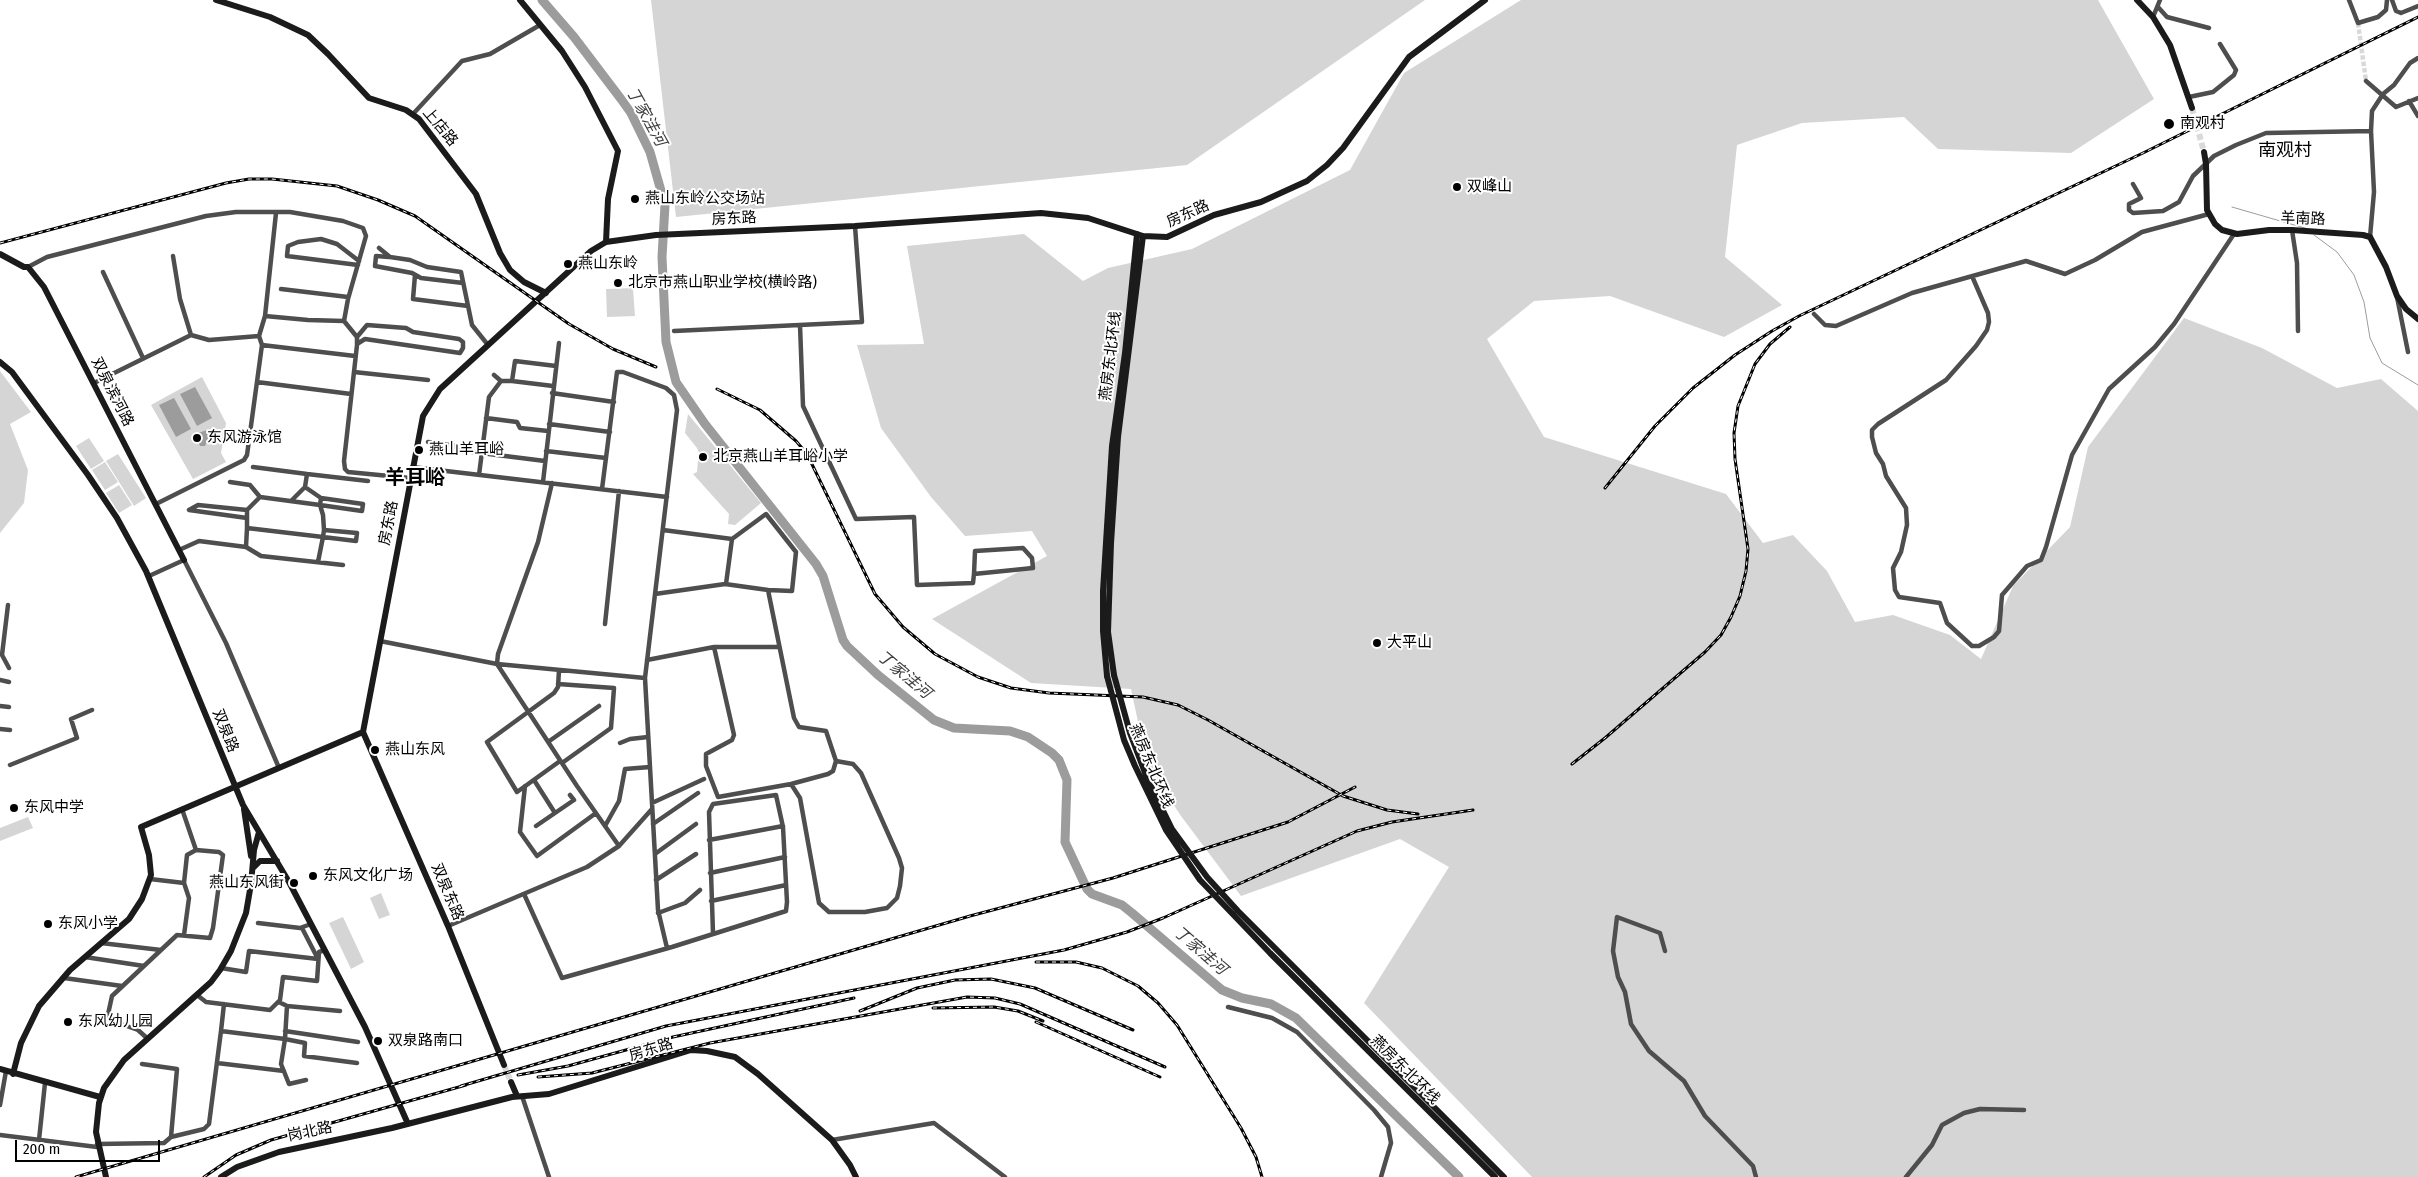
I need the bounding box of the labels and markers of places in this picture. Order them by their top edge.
place label: 南观村 [2180,115,2225,133]
marker: 南观村 [2162,117,2176,131]
place label: 双峰山 [1467,178,1512,196]
marker: 双峰山 [1451,181,1463,193]
place label: 燕山东岭公交场站 [645,190,765,208]
marker: 燕山东岭公交场站 [629,193,641,205]
place label: 燕山东岭 [578,255,638,273]
marker: 燕山东岭 [562,258,574,270]
place label: 北京市燕山职业学校(横岭路) [628,274,817,292]
marker: 北京市燕山职业学校(横岭路) [612,277,624,289]
place label: 东风游泳馆 [207,429,282,447]
marker: 东风游泳馆 [191,432,203,444]
place label: 燕山羊耳峪 [429,441,504,459]
marker: 燕山羊耳峪 [413,444,425,456]
place label: 北京燕山羊耳峪小学 [713,448,848,466]
marker: 北京燕山羊耳峪小学 [697,451,709,463]
place label: 大平山 [1387,634,1432,652]
marker: 大平山 [1371,637,1383,649]
place label: 燕山东风 [385,741,445,759]
marker: 燕山东风 [369,744,381,756]
place label: 东风中学 [24,799,84,817]
marker: 东风中学 [8,802,20,814]
place label: 东风文化广场 [323,867,413,885]
marker: 东风文化广场 [307,870,319,882]
place label: 燕山东风街 [209,874,284,892]
marker: 燕山东风街 [288,877,300,889]
place label: 东风小学 [58,915,118,933]
marker: 东风小学 [42,918,54,930]
place label: 东风幼儿园 [78,1013,153,1031]
marker: 东风幼儿园 [62,1016,74,1028]
place label: 双泉路南口 [388,1032,463,1050]
marker: 双泉路南口 [372,1035,384,1047]

